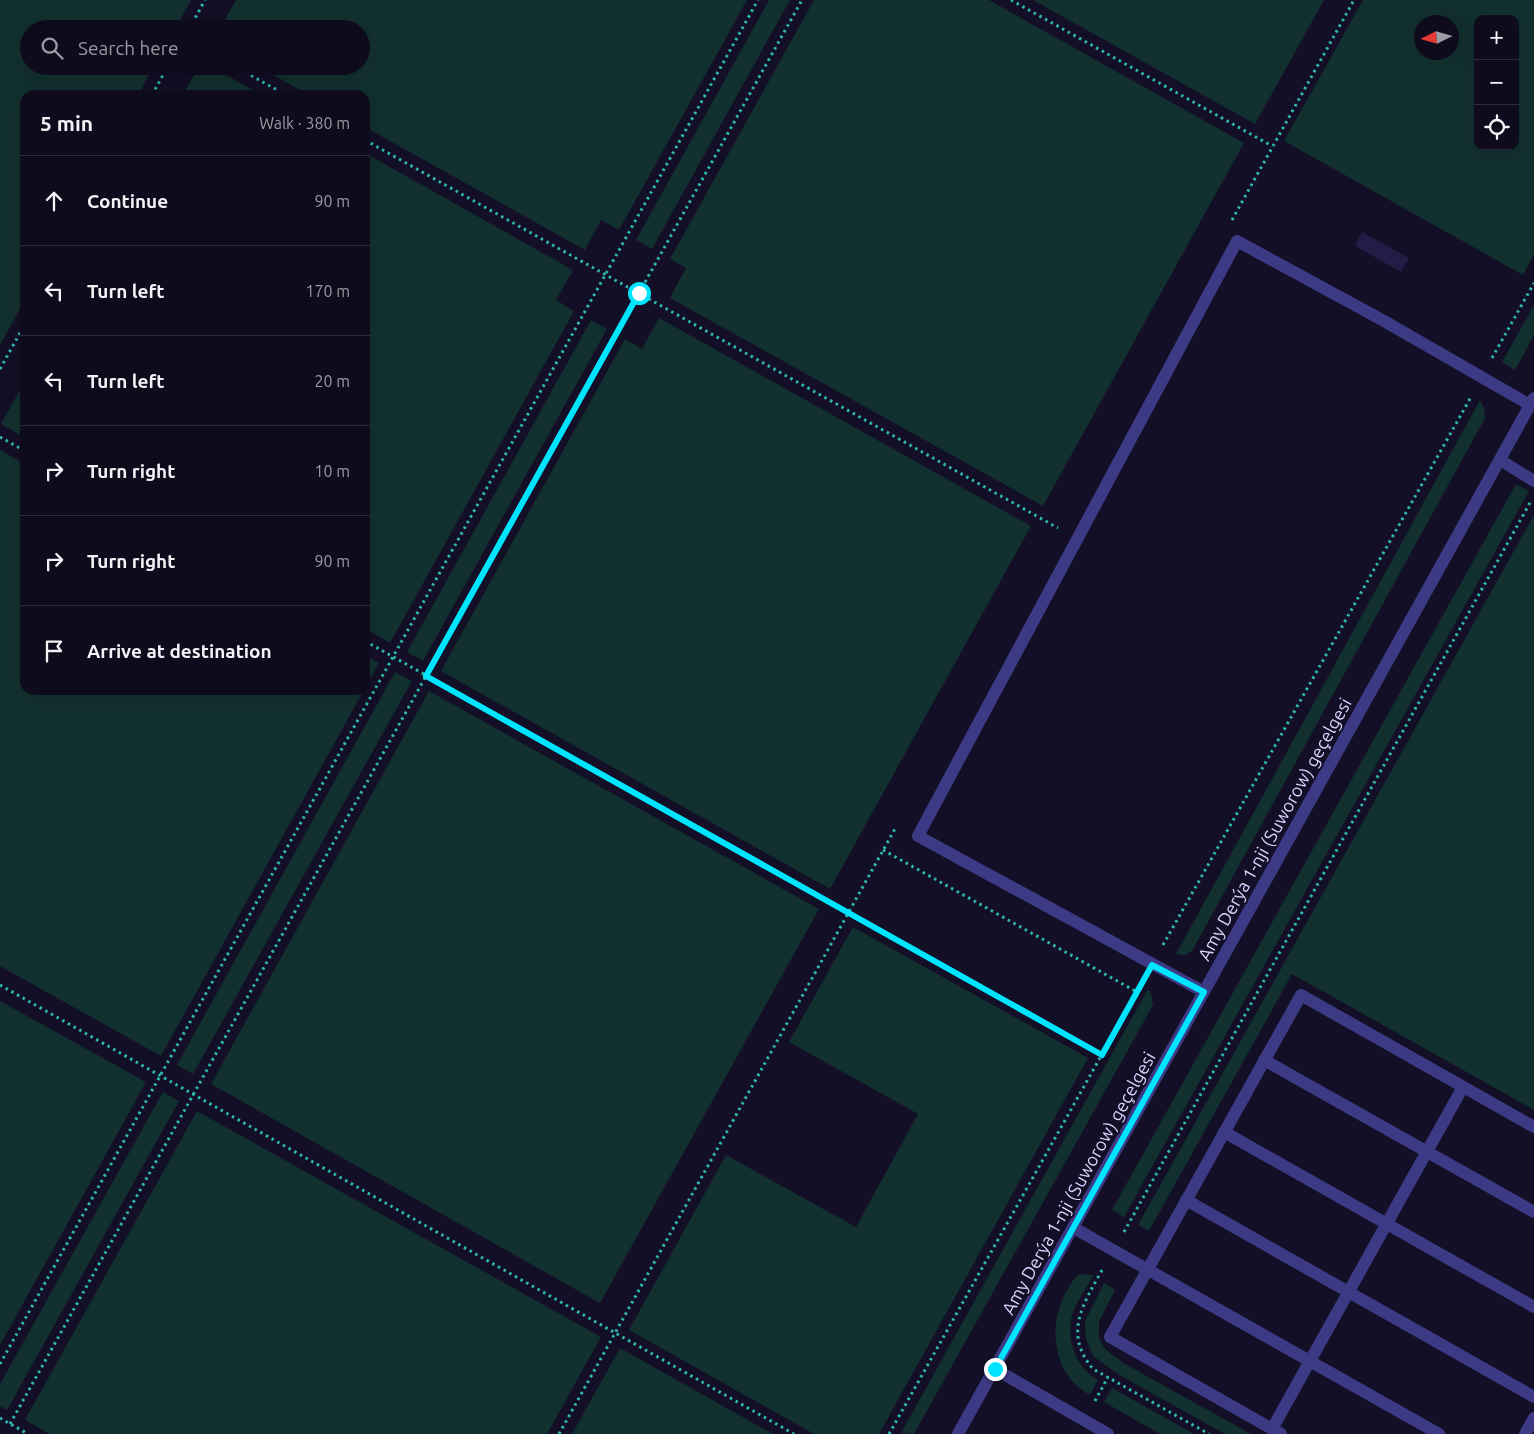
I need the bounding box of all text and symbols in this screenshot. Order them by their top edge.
north arrow [1414,15,1459,60]
map controls [1474,15,1519,150]
button: + [1474,15,1519,60]
search box [20,20,370,75]
icon: search [38,34,66,62]
text: Search here [78,37,178,59]
button: − [1474,60,1519,105]
button: locate [1474,105,1519,150]
text: 5 min [40,111,93,135]
text: Walk · 380 m [259,114,350,132]
icon: ahead [40,187,68,215]
text: Continue [87,190,168,212]
text: 90 m [314,192,350,210]
icon: left [40,277,68,305]
text: Turn left [87,280,165,302]
text: 170 m [305,282,350,300]
route start [628,282,651,305]
icon: left [40,367,68,395]
text: Turn left [87,370,165,392]
text: 20 m [314,372,350,390]
icon: right [40,457,68,485]
text: Turn right [87,460,175,482]
text: 10 m [314,462,350,480]
icon: right [40,547,68,575]
text: Turn right [87,550,175,572]
text: 90 m [314,552,350,570]
icon: arrive [40,637,68,665]
text: Arrive at destination [87,640,272,662]
street label: Amy Derýa 1-nji (Suworow) geçelgesi [1193,694,1356,964]
street label: Amy Derýa 1-nji (Suworow) geçelgesi [997,1048,1160,1318]
route end [984,1358,1007,1381]

